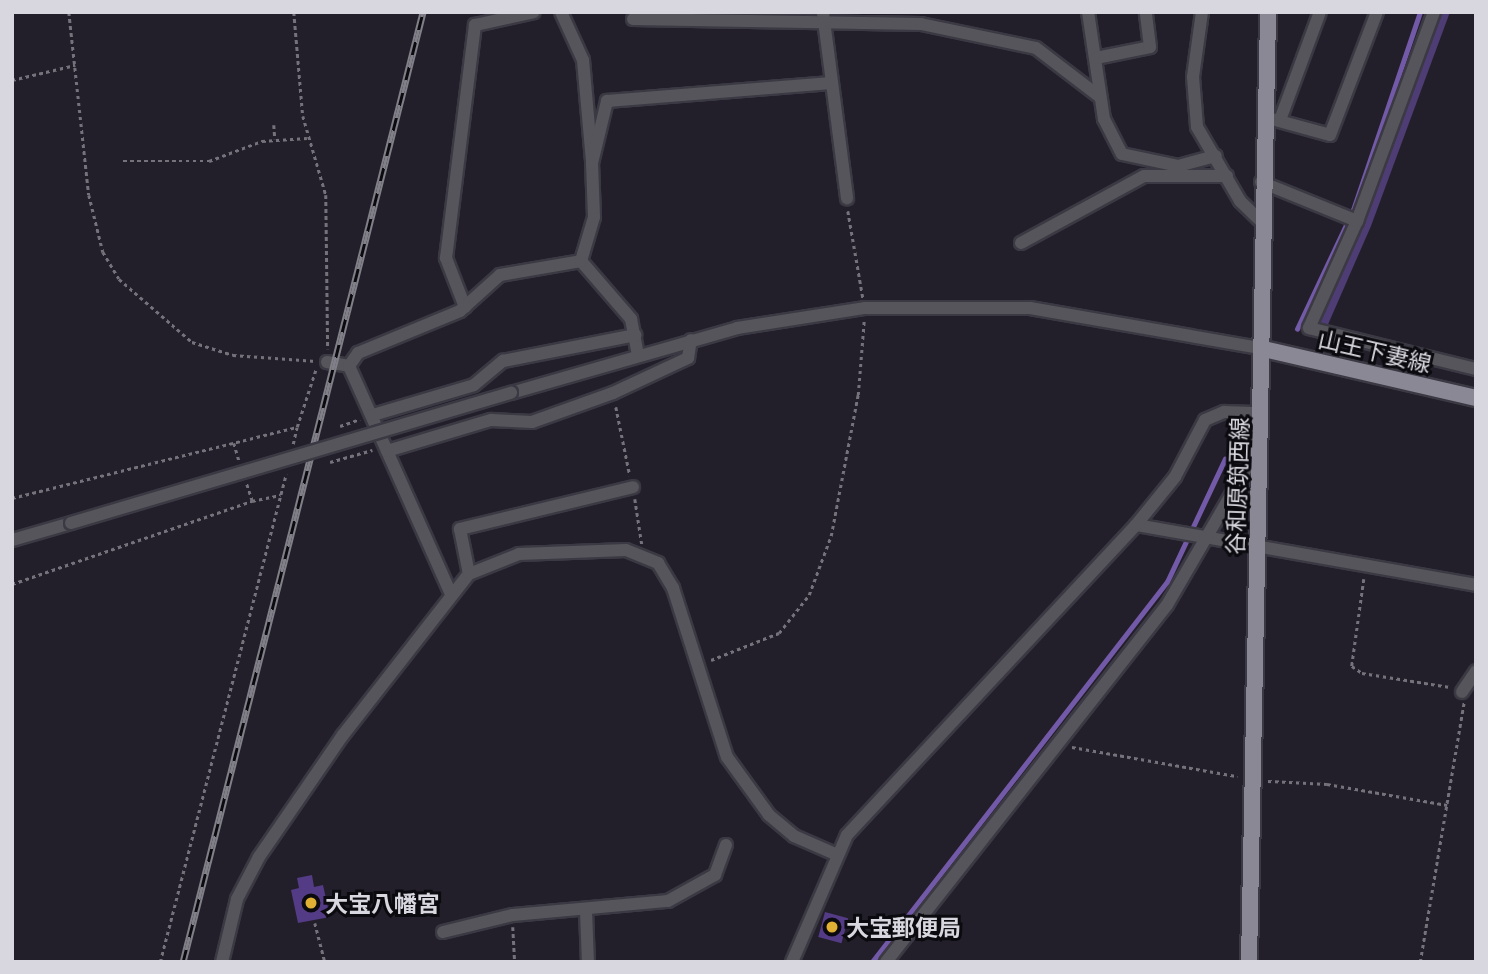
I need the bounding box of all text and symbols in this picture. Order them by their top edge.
street label: 山王下妻線 [1316,325,1434,377]
street label: 谷和原筑西線 [1221,417,1253,555]
place label: 大宝八幡宮 [325,889,440,917]
marker: 大宝八幡宮 [303,895,319,911]
place label: 大宝郵便局 [846,913,961,941]
marker: 大宝郵便局 [824,919,840,935]

